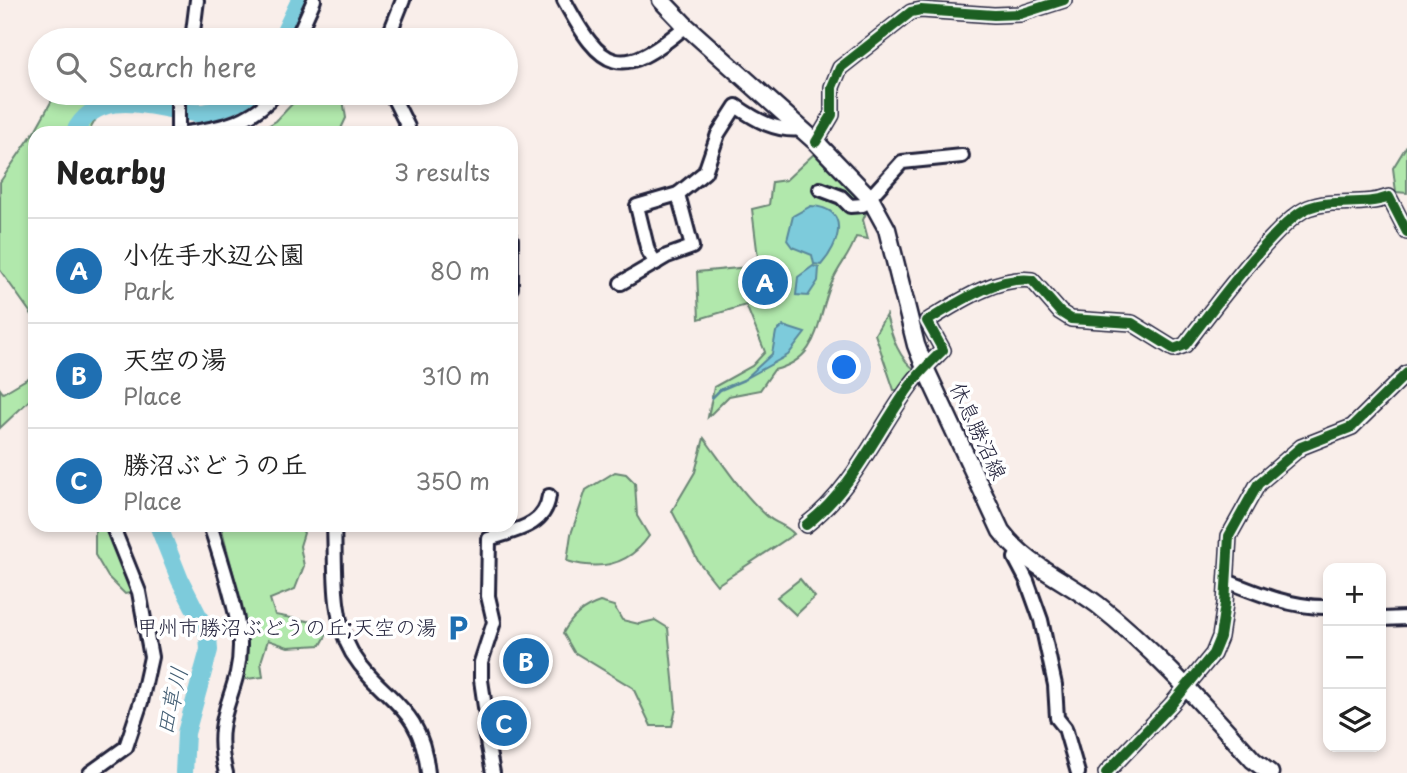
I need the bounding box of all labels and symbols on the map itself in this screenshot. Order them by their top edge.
pin: A [742,256,788,308]
your location [827,350,861,384]
street label: 休息勝沼線 [943,376,1017,484]
place label: 甲州市勝沼ぶどうの丘;天空の湯 [137,610,437,642]
parking icon: 甲州市勝沼ぶどうの丘;天空の湯 [443,613,473,643]
pin: B [503,635,549,687]
water label: 田草川 [146,663,195,738]
pin: C [481,697,527,749]

